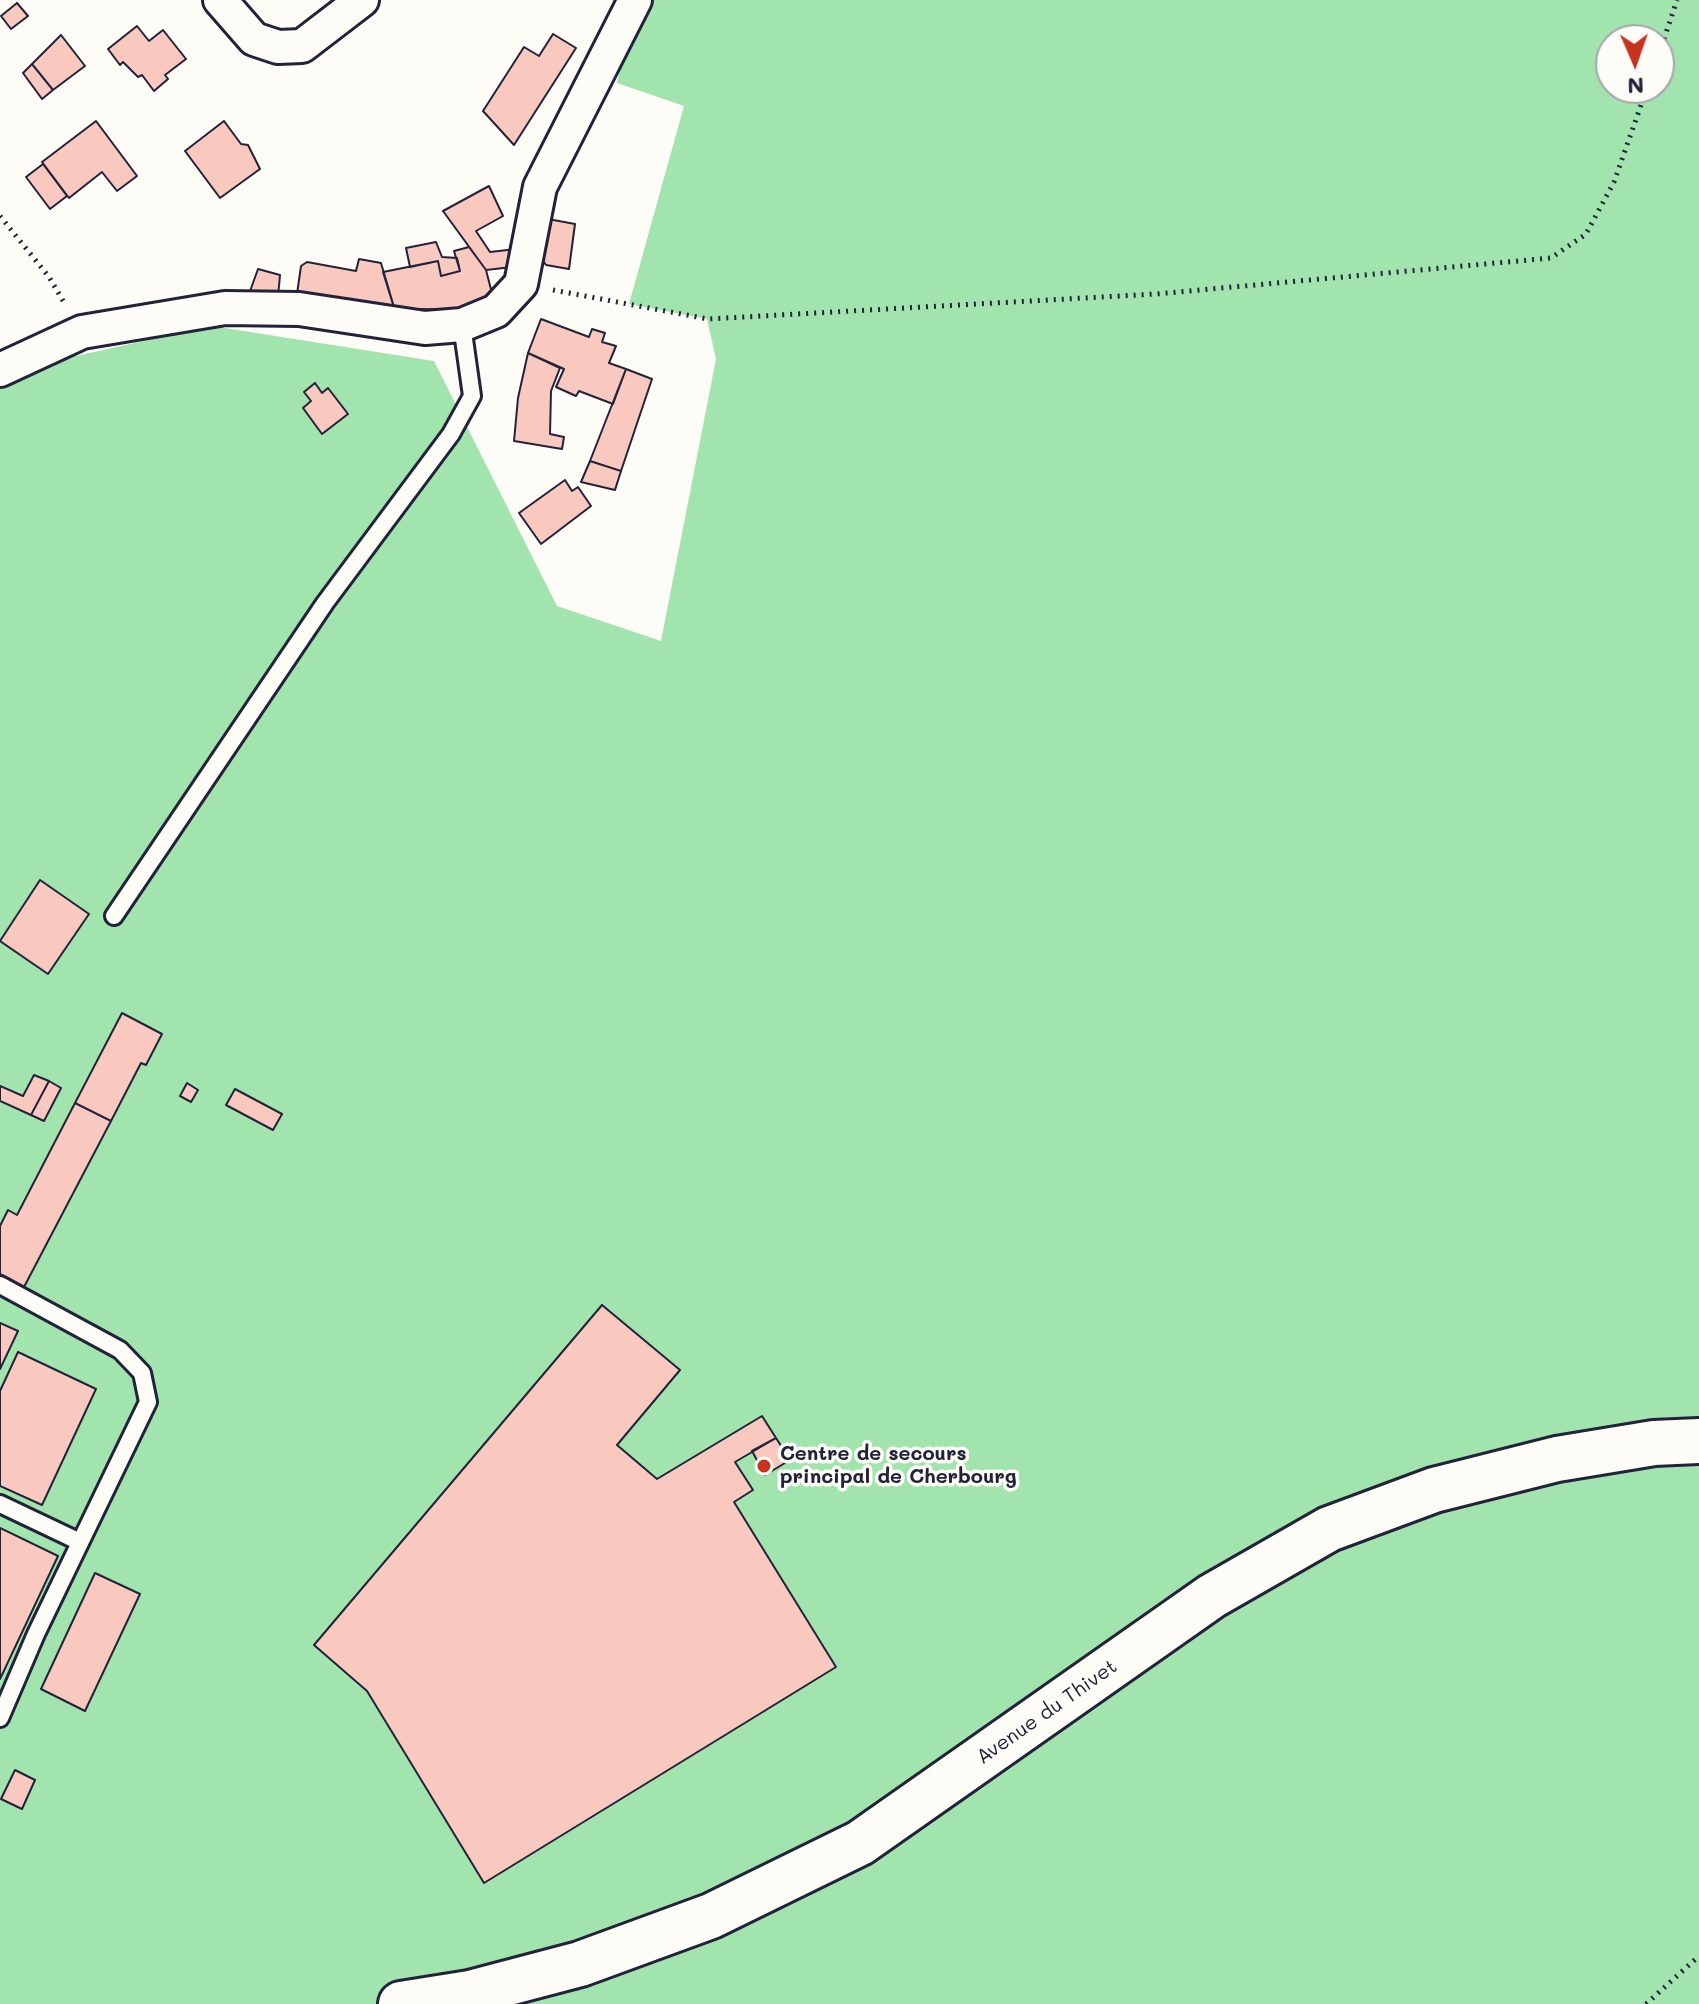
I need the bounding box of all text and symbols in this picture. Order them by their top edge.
north arrow [1595,24,1675,104]
text: N [1627,72,1645,101]
place label: Centre de secours principal de Cherbourg [780,1442,1017,1489]
marker: Centre de secours principal de Cherbourg [755,1457,773,1475]
street label: Avenue du Thivet [972,1655,1122,1769]

